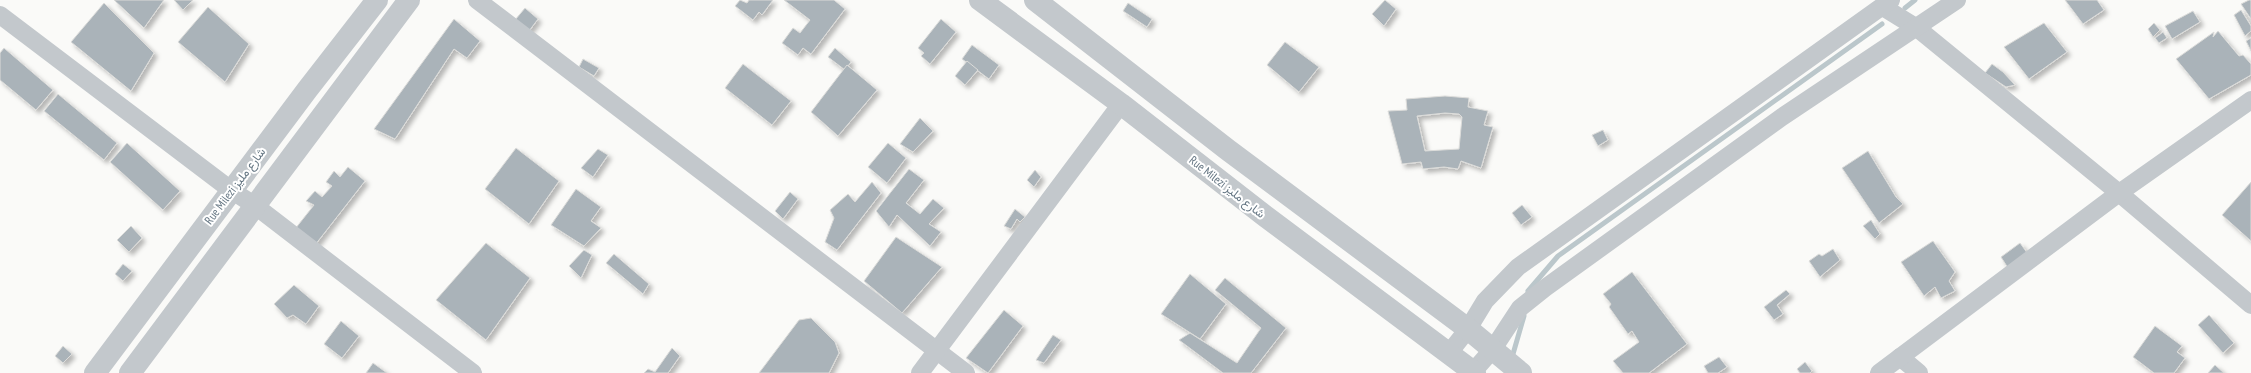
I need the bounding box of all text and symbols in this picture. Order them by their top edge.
street label: Rue Milezi شارع مليز [201,144,270,228]
street label: Rue Milezi شارع مليز [1185,152,1268,222]

